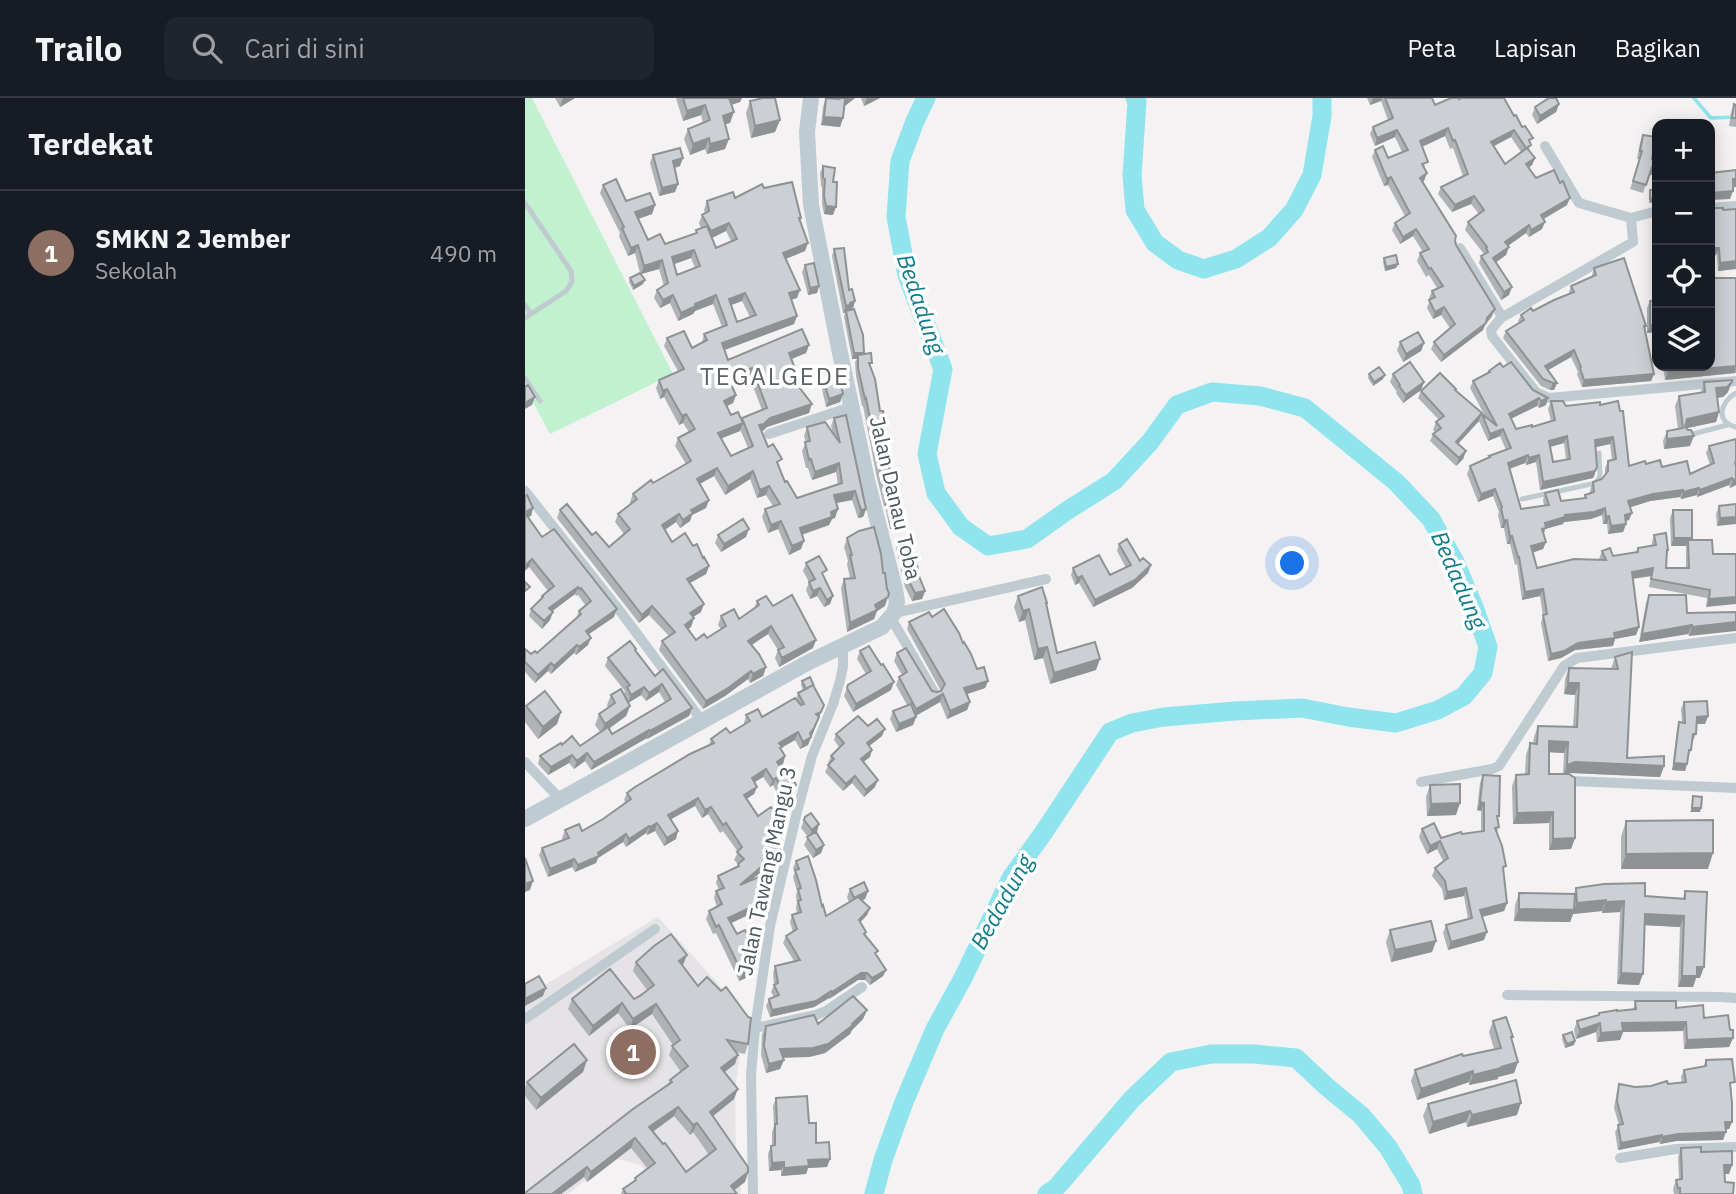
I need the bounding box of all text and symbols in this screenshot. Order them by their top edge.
search box [164,17,654,80]
text: Trailo [35,27,122,70]
icon: search [188,29,226,67]
text: Cari di sini [244,31,365,65]
text: Peta [1408,32,1456,64]
text: Lapisan [1494,32,1577,64]
text: Bagikan [1615,32,1701,64]
map controls [1652,119,1715,371]
button: + [1652,119,1715,182]
text: Terdekat [28,124,153,163]
button: − [1652,182,1715,245]
text: SMKN 2 Jember [95,221,291,255]
text: 1 [44,238,58,268]
text: 490 m [430,238,497,268]
button: locate [1652,245,1715,308]
water label: Bedadung [891,250,953,359]
text: Sekolah [95,255,177,285]
button: layers [1652,308,1715,371]
district label: TEGALGEDE [700,360,850,392]
street label: Jalan Danau Toba [864,413,928,582]
water label: Bedadung [1425,526,1495,634]
your location [1275,546,1309,580]
street label: Jalan Tawang Mangu 3 [730,764,802,978]
water label: Bedadung [963,848,1040,954]
pin: 1 [610,1026,656,1078]

